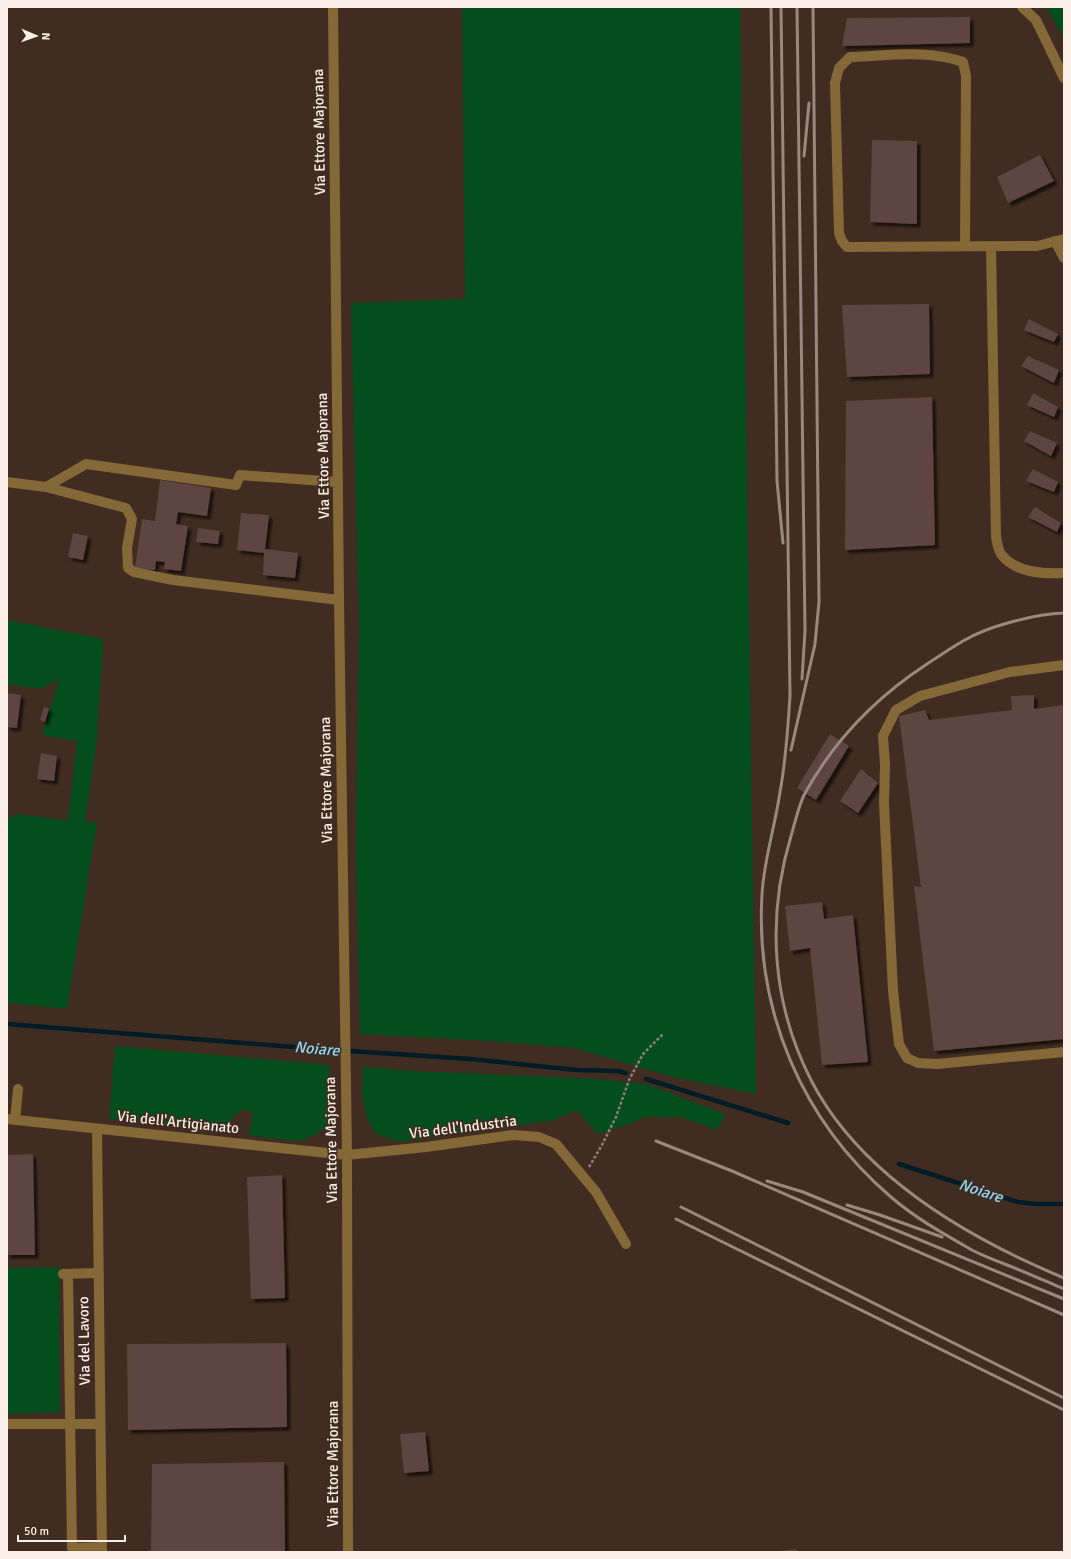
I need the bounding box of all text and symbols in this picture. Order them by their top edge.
north arrow [16,16,56,56]
text: N [39,32,52,40]
street label: Via Ettore Majorana [309,69,329,195]
street label: Via Ettore Majorana [313,393,333,519]
street label: Via Ettore Majorana [316,717,336,843]
water label: Noiare [294,1037,341,1061]
street label: Via Ettore Majorana [321,1077,341,1203]
street label: Via dell'Artigianato [116,1107,240,1137]
street label: Via dell'Industria [408,1111,518,1143]
water label: Noiare [956,1174,1006,1208]
street label: Via del Lavoro [74,1296,94,1386]
street label: Via Ettore Majorana [324,1401,342,1527]
scale bar [18,1517,125,1543]
text: 50 m [24,1524,49,1539]

